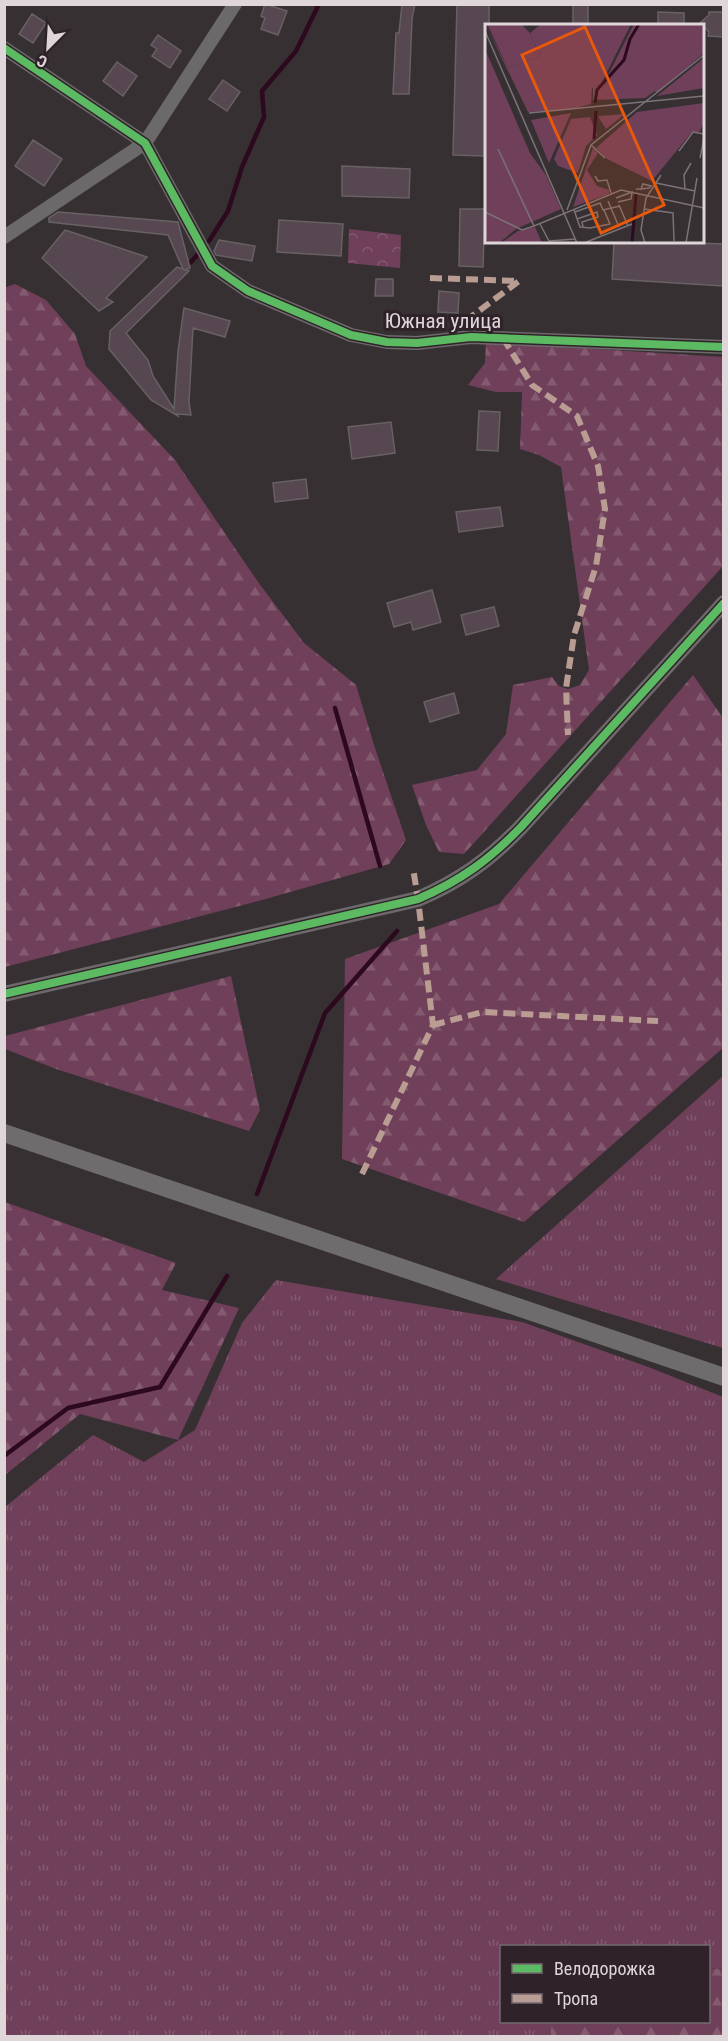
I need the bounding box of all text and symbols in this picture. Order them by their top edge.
north arrow [18,18,78,78]
inset map [485,24,704,243]
text: С [34,51,50,72]
street label: Южная улица [385,309,501,333]
legend [500,1945,710,2023]
text: Велодорожка [554,1958,655,1979]
text: Тропа [554,1988,598,2009]

